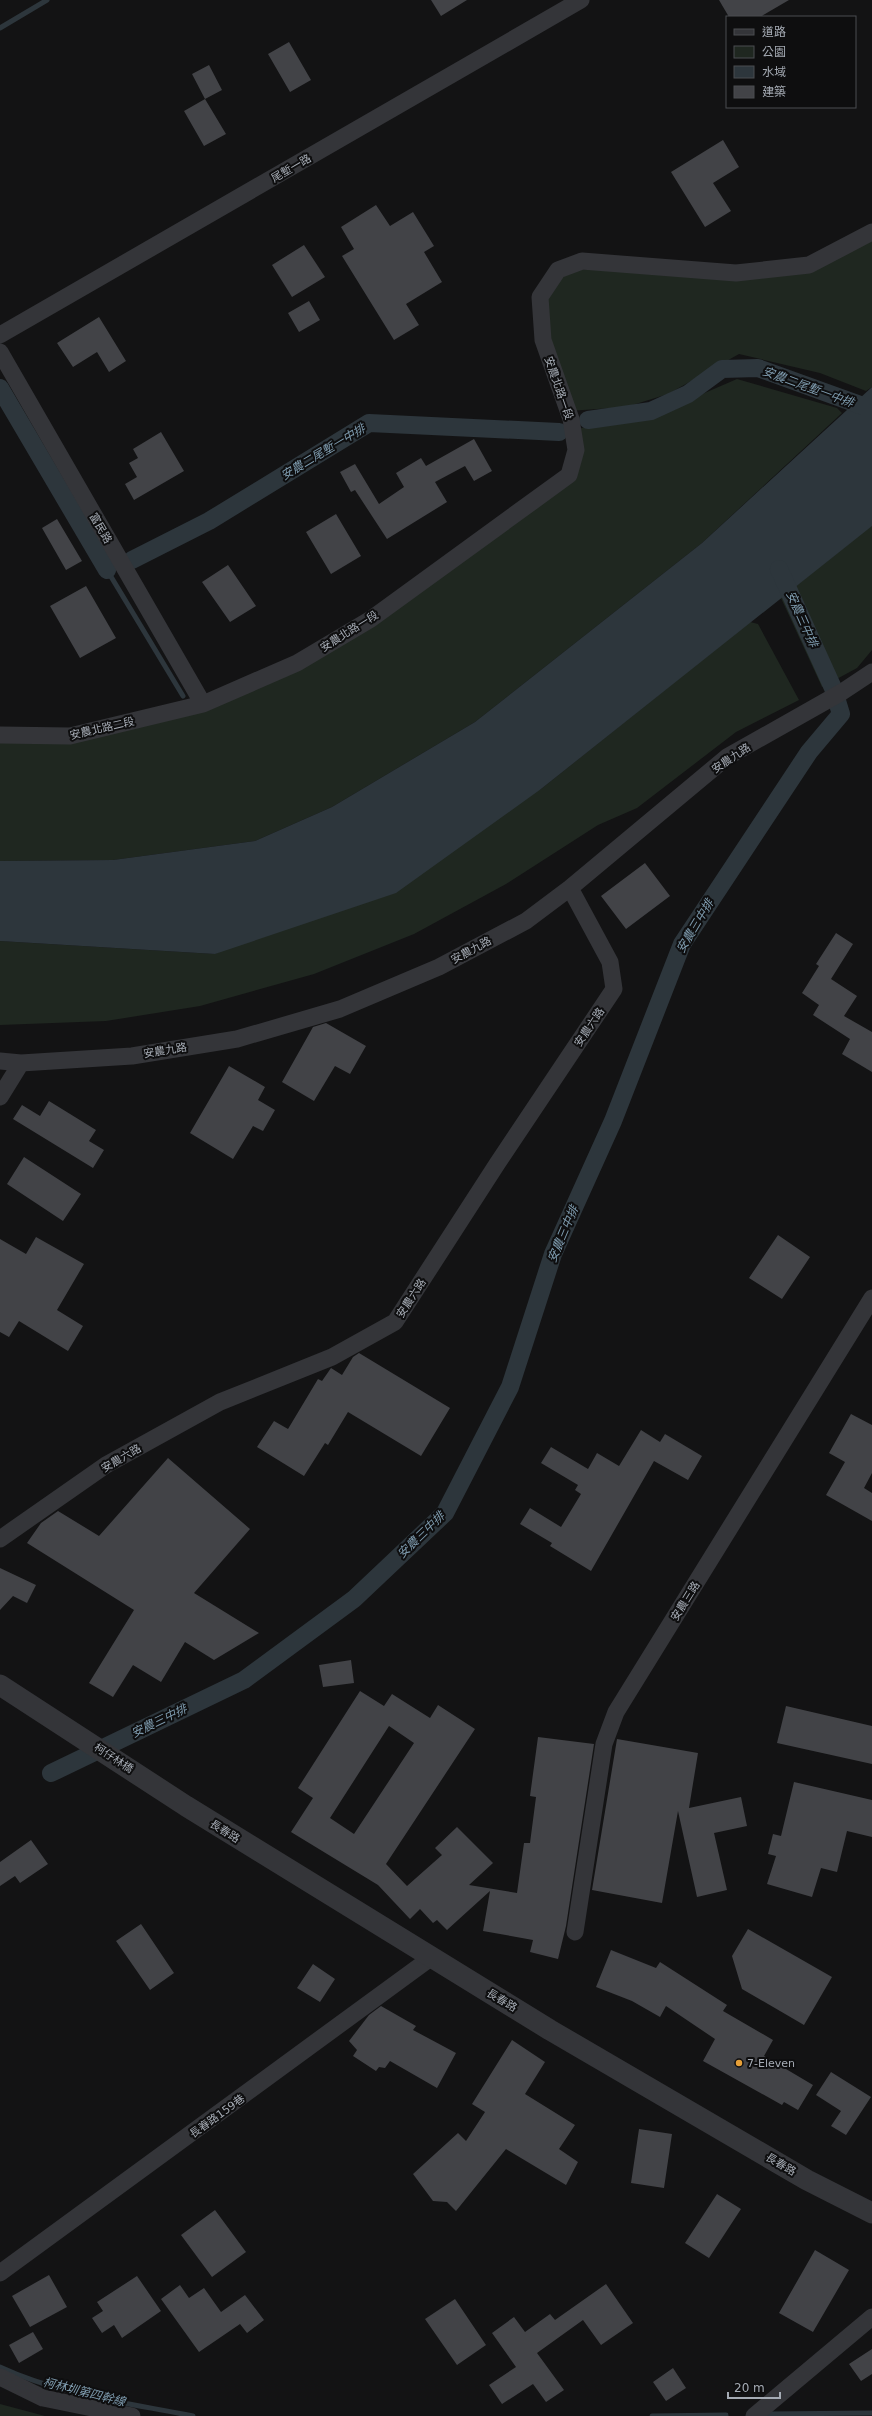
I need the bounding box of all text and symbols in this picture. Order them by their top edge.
legend [726,16,856,108]
text: 道路 [762,25,786,39]
text: 公園 [762,45,786,59]
text: 水域 [762,65,786,79]
text: 建築 [762,85,786,99]
street label: 尾塹一路 [269,152,314,185]
street label: 安農北路一段 [542,355,575,421]
water label: 安農二尾塹一中排 [760,364,857,411]
water label: 安農二尾塹一中排 [278,420,369,483]
street label: 富民路 [87,511,114,546]
water label: 安農三中排 [783,589,821,651]
street label: 安農北路一段 [318,608,381,654]
street label: 安農北路二段 [68,715,136,742]
street label: 安農九路 [709,741,753,776]
water label: 安農三中排 [674,895,717,955]
street label: 安農九路 [449,934,494,967]
street label: 安農六路 [572,1005,607,1049]
street label: 安農九路 [142,1041,188,1060]
water label: 安農三中排 [545,1202,582,1264]
street label: 安農六路 [394,1276,429,1320]
street label: 安農六路 [99,1442,144,1475]
water label: 安農三中排 [395,1508,449,1561]
street label: 安農三路 [668,1579,703,1623]
water label: 安農三中排 [129,1701,191,1740]
street label: 柯仔林橋 [92,1741,136,1776]
street label: 長春路 [207,1817,242,1846]
street label: 長春路 [484,1986,519,2014]
place label: 7-Eleven [747,2057,795,2070]
marker: 7-Eleven [734,2058,744,2068]
street label: 長春路159巷 [187,2092,247,2141]
street label: 長春路 [763,2151,798,2178]
scale bar [728,2374,780,2400]
water label: 柯林圳第四幹線 [42,2375,128,2409]
text: 20 m [734,2381,765,2395]

